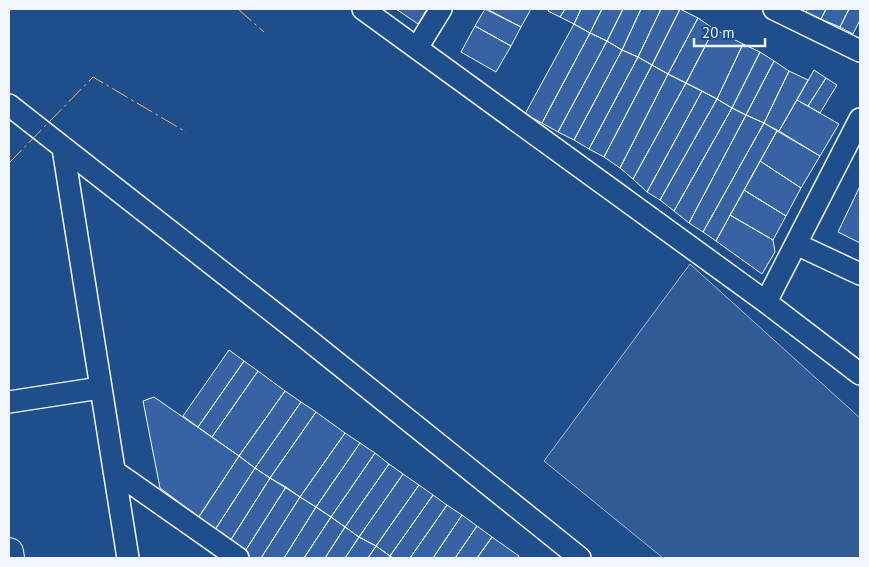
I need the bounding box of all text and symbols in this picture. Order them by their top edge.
scale bar [694,15,765,47]
text: 20 m [702,23,735,42]

